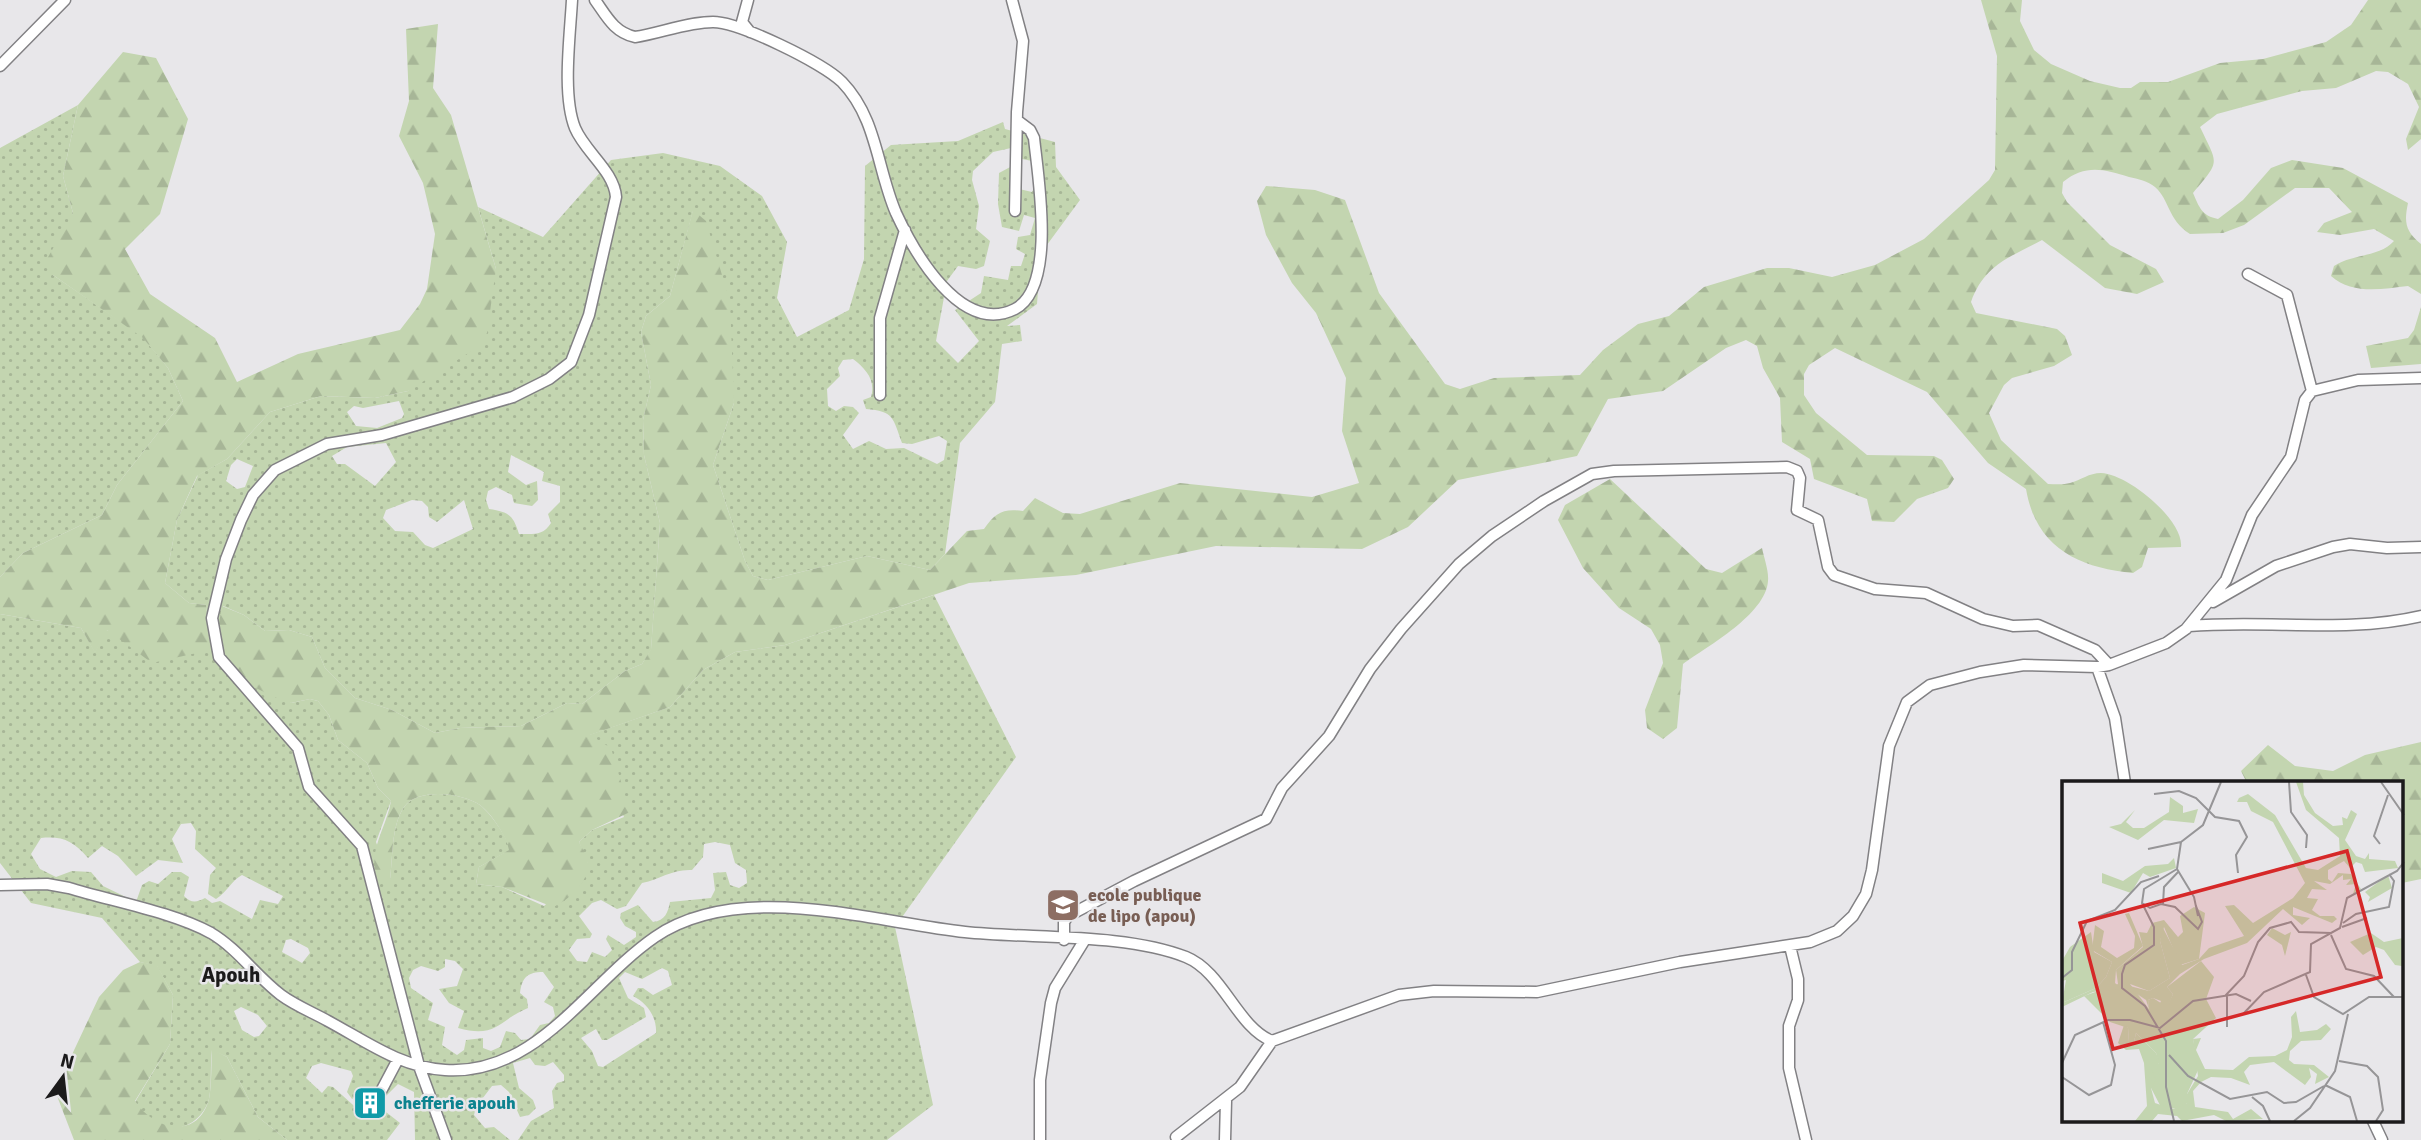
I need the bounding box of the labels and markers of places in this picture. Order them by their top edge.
place label: ecole publique de lipo (apou) [1088,884,1202,927]
school or university icon: ecole publique de lipo (apou) [1044,886,1082,924]
building icon: chefferie apouh [351,1084,389,1122]
place label: chefferie apouh [394,1092,516,1114]

